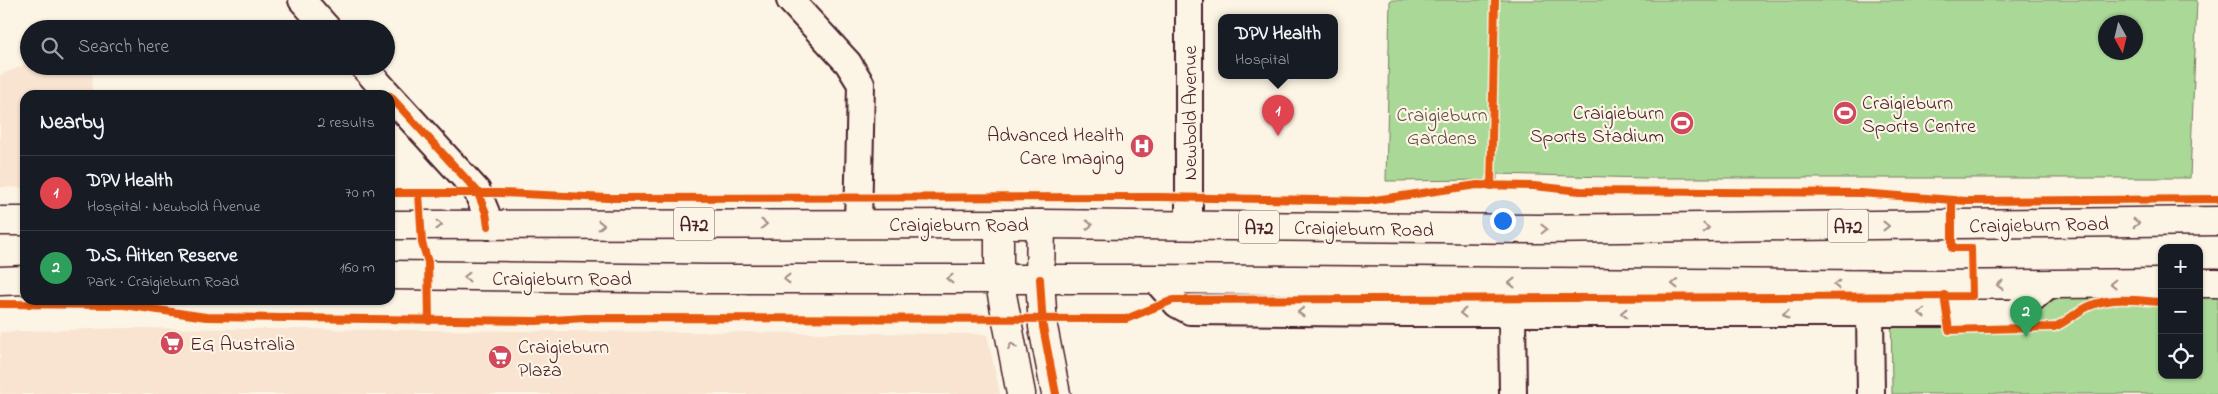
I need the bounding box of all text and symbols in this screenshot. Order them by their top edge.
popup [1218,14,1338,79]
north arrow [2098,15,2143,60]
search box [20,20,395,75]
text: DPV Health [1235,21,1321,48]
icon: search [38,34,66,62]
text: Search here [78,34,169,61]
street label: Newbold Avenue [1177,45,1206,180]
text: Hospital [1235,48,1289,72]
place label: Craigieburn Sports Centre [1862,90,1976,142]
pin: 1 [1262,95,1294,136]
place label: Craigieburn Sports Stadium [1530,100,1664,152]
sports icon: Craigieburn Sports Centre [1832,100,1858,126]
park label: Craigieburn Gardens [1396,102,1488,154]
text: Nearby [40,108,104,138]
sports icon: Craigieburn Sports Stadium [1669,110,1695,136]
text: 2 results [317,111,375,135]
place label: Advanced Health Care Imaging [987,122,1124,175]
hospital icon: Advanced Health Care Imaging [1129,133,1155,159]
text: DPV Health [87,168,173,195]
text: 1 [53,181,59,205]
text: 70 m [345,181,375,205]
text: Hospital · Newbold Avenue [87,195,260,219]
road number: A72 [674,208,714,240]
your location [1490,208,1516,234]
road number: A72 [1239,210,1279,243]
road number: A72 [1828,210,1868,242]
street label: Craigieburn Road [1969,211,2109,243]
street label: Craigieburn Road [889,212,1029,242]
street label: Craigieburn Road [1294,215,1434,247]
one-way arrow [2132,218,2140,228]
one-way arrow [760,219,768,229]
one-way arrow [435,220,443,230]
one-way arrow [598,220,605,230]
one-way arrow [1086,220,1094,230]
one-way arrow [1882,221,1890,231]
one-way arrow [1702,222,1710,233]
one-way arrow [1540,224,1548,234]
text: D.S. Aitken Reserve [87,243,238,270]
map controls [2158,244,2203,379]
button: + [2158,244,2203,289]
text: 2 [52,256,60,280]
text: 160 m [340,256,375,280]
street label: Craigieburn Road [492,266,632,296]
text: Park · Craigieburn Road [87,270,239,294]
one-way arrow [463,272,471,282]
one-way arrow [783,274,791,284]
one-way arrow [946,274,954,284]
one-way arrow [1508,278,1516,288]
one-way arrow [1670,279,1678,289]
one-way arrow [2109,279,2116,289]
one-way arrow [1833,280,1840,290]
one-way arrow [1995,280,2003,290]
button: − [2158,289,2203,334]
pin: 2 [2010,296,2042,337]
one-way arrow [1296,307,1304,317]
one-way arrow [1459,308,1466,318]
one-way arrow [1620,308,1628,318]
one-way arrow [1918,308,1926,319]
one-way arrow [1782,309,1790,319]
supermarket icon: EG Australia [159,330,185,356]
place label: EG Australia [190,331,295,360]
place label: Craigieburn Plaza [518,334,609,386]
button: locate [2158,334,2203,379]
one-way arrow [1007,342,1018,351]
supermarket icon: Craigieburn Plaza [487,344,513,370]

